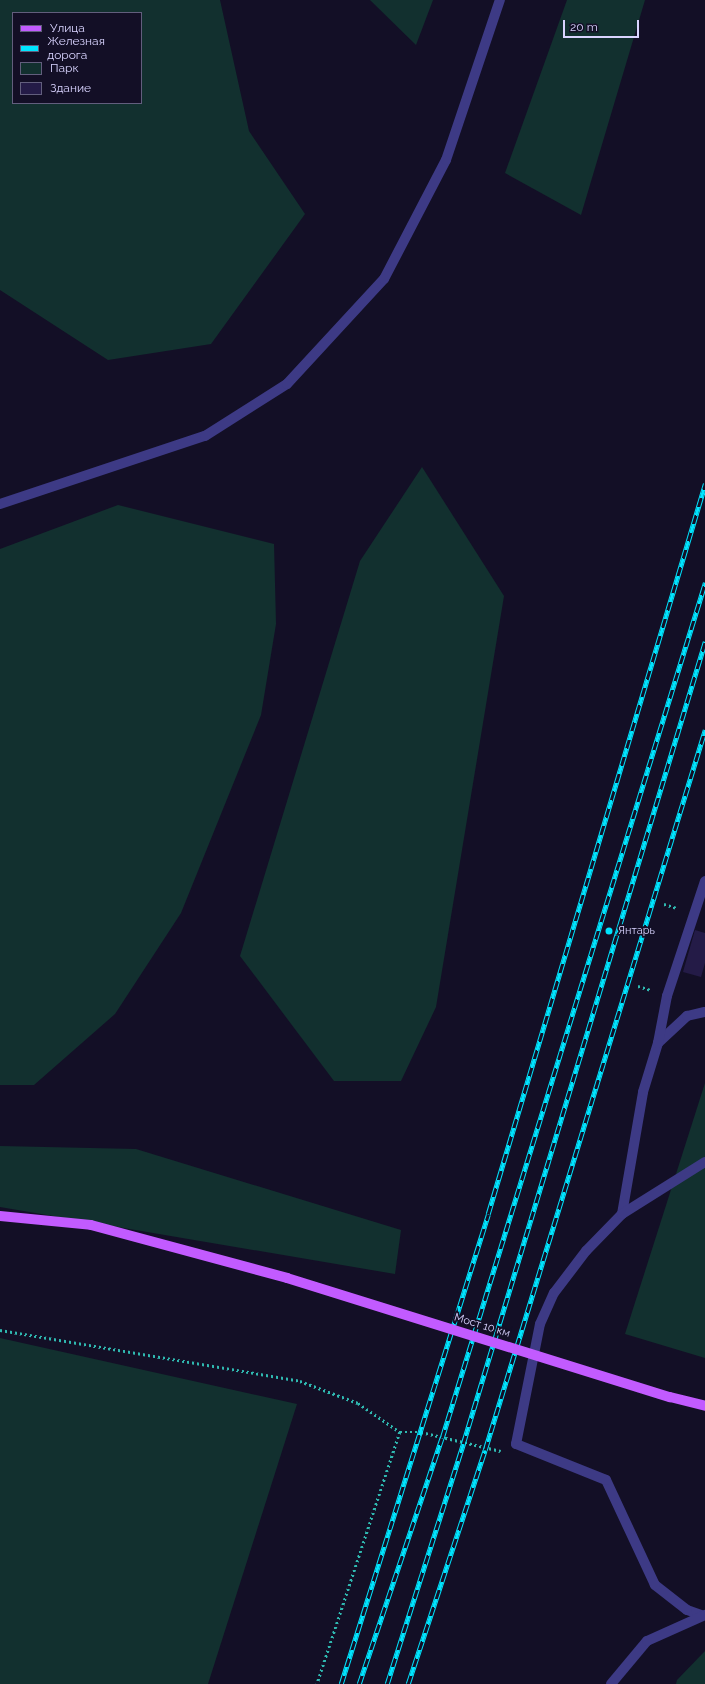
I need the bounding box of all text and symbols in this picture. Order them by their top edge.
legend [12,12,142,104]
scale bar [565,12,641,38]
text: 20 m [570,20,598,34]
text: Улица [50,21,85,35]
text: Железная дорога [47,34,105,62]
text: Парк [50,61,79,75]
text: Здание [50,81,91,95]
place label: Янтарь [618,924,655,938]
marker: Янтарь [603,925,615,937]
street label: Мост 10 км [452,1311,512,1341]

